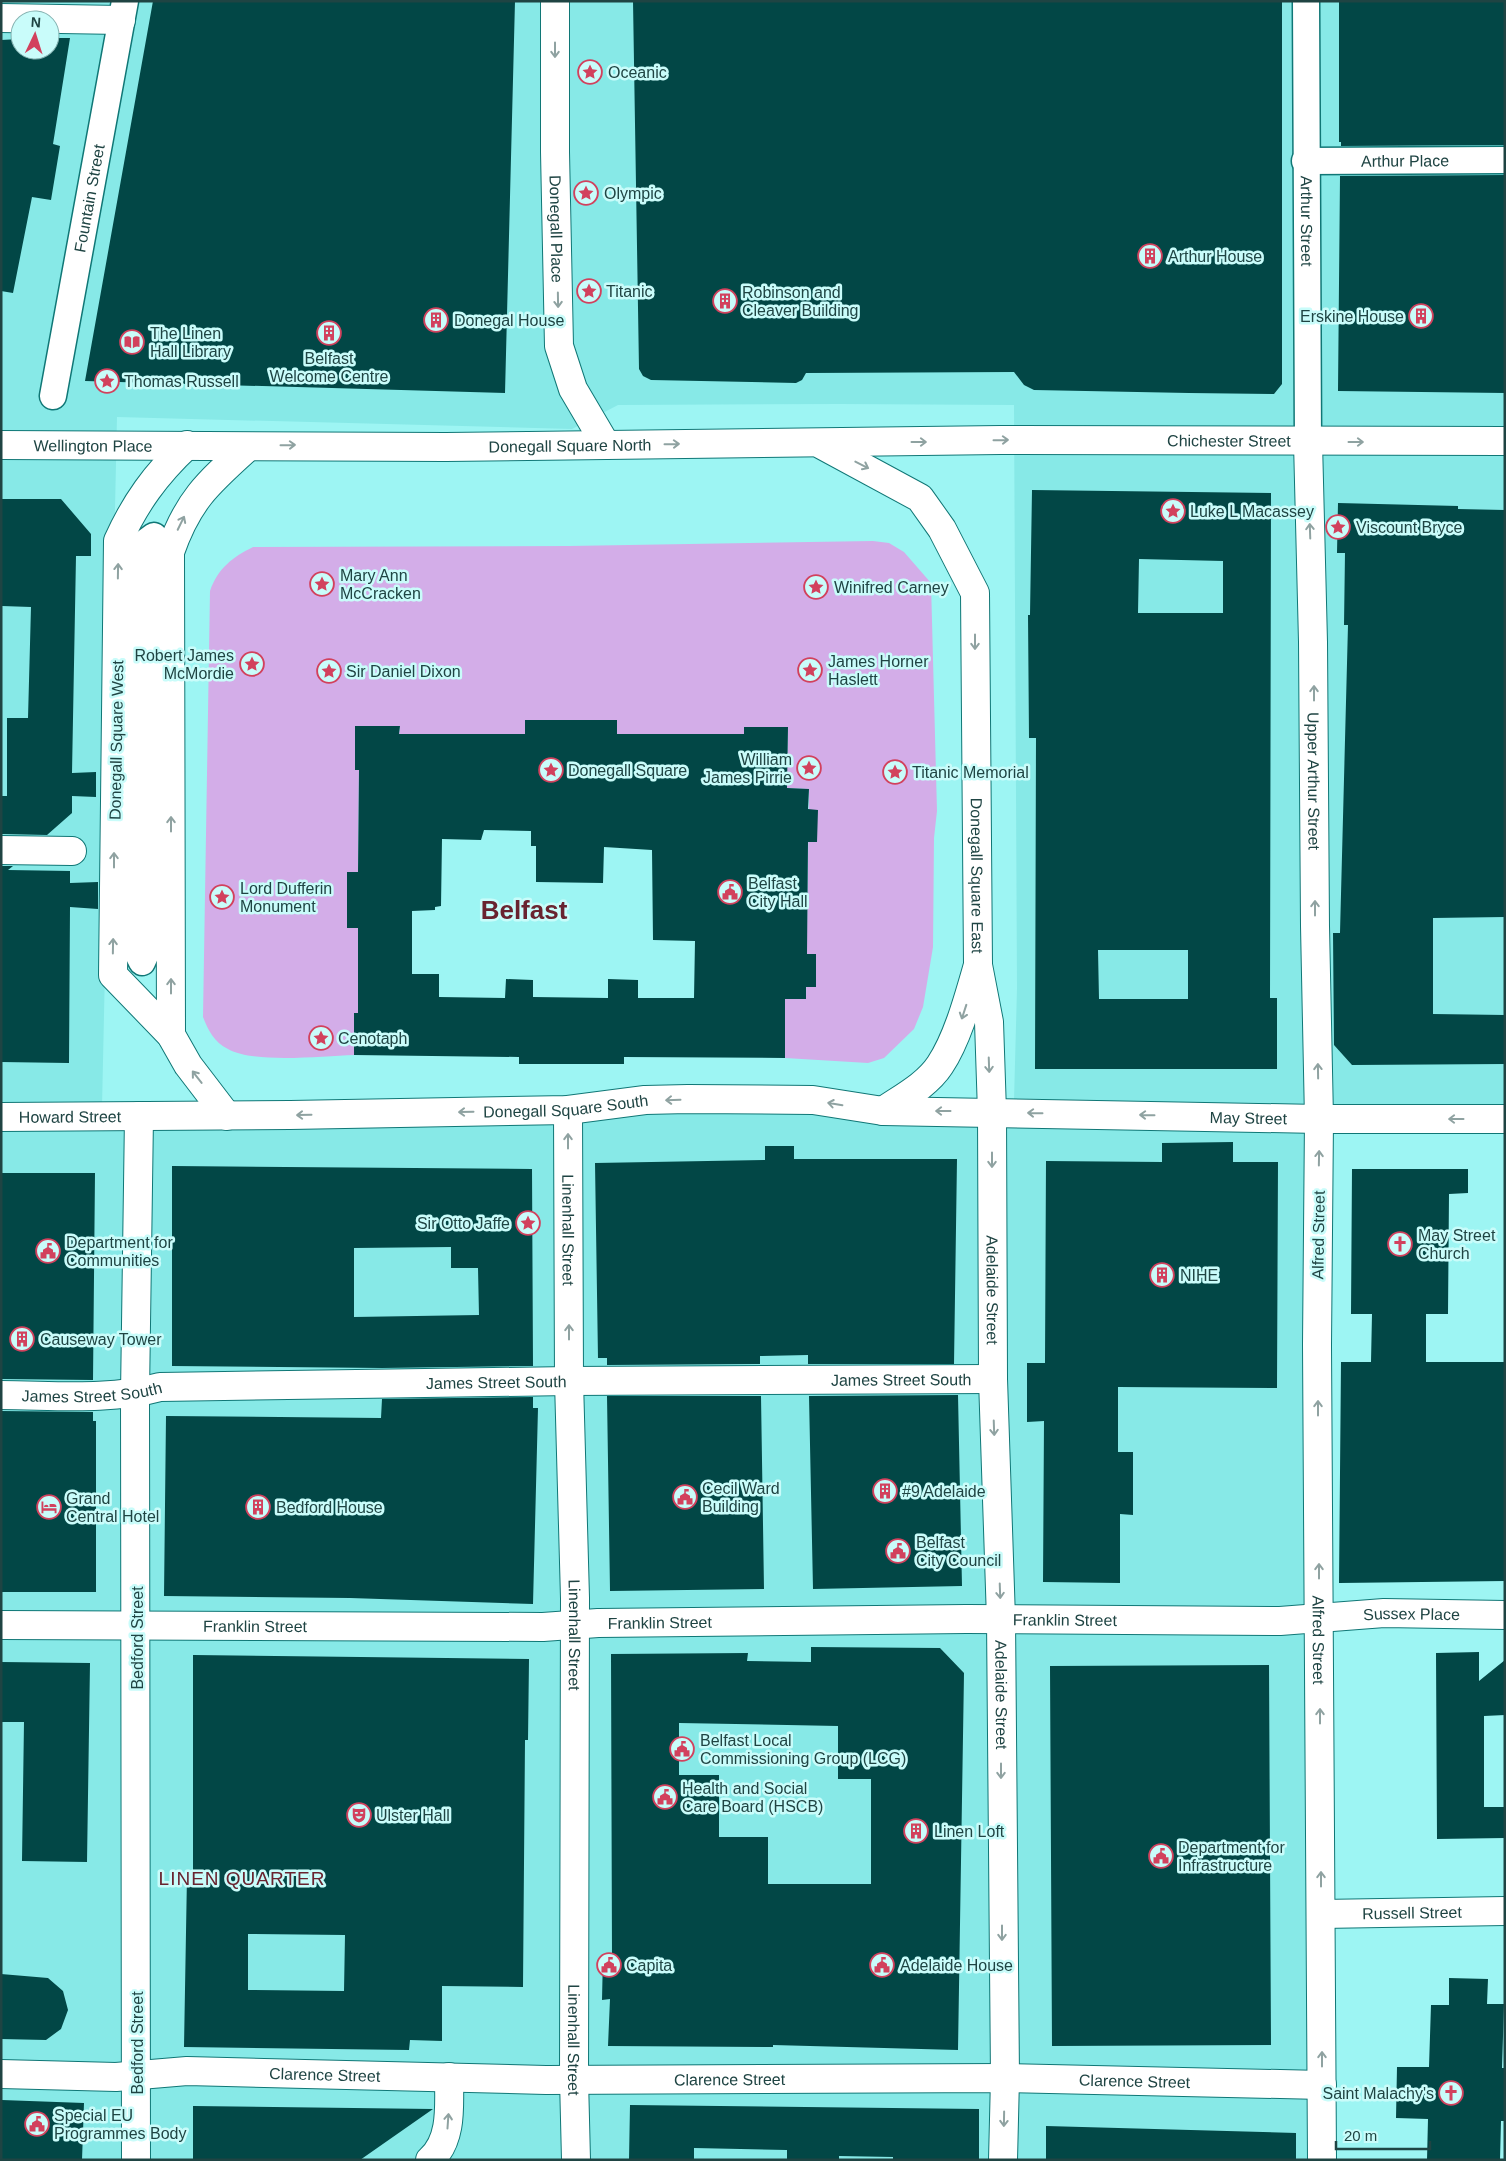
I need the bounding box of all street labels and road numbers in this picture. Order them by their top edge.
street label: Fountain Street [71,142,108,254]
street label: Arthur Place [1361,152,1449,170]
street label: Donegall Place [546,175,566,283]
street label: Arthur Street [1298,176,1315,267]
street label: Chichester Street [1167,432,1291,450]
street label: Donegall Square North [488,436,652,455]
street label: Wellington Place [33,437,153,455]
street label: Donegall Square West [107,659,126,820]
street label: Upper Arthur Street [1304,712,1322,851]
street label: Donegall Square East [968,798,986,954]
street label: Donegall Square South [483,1092,649,1121]
street label: Howard Street [19,1108,122,1126]
street label: May Street [1210,1109,1288,1127]
street label: Linenhall Street [559,1174,577,1286]
street label: Alfred Street [1309,1190,1328,1280]
street label: Adelaide Street [983,1235,1001,1345]
street label: James Street South [831,1371,972,1389]
street label: James Street South [426,1373,567,1392]
street label: James Street South [21,1379,164,1405]
street label: Linenhall Street [565,1579,583,1691]
street label: Bedford Street [129,1586,146,1690]
street label: Alfred Street [1310,1595,1327,1685]
street label: Sussex Place [1362,1605,1460,1624]
street label: Franklin Street [1013,1611,1117,1629]
street label: Franklin Street [608,1614,713,1632]
street label: Franklin Street [203,1618,308,1635]
street label: Adelaide Street [992,1640,1010,1750]
street label: Russell Street [1362,1904,1463,1922]
street label: Linenhall Street [565,1984,582,2096]
street label: Bedford Street [129,1991,146,2095]
street label: Clarence Street [269,2065,381,2085]
street label: Clarence Street [674,2071,786,2088]
street label: Clarence Street [1079,2072,1191,2091]

